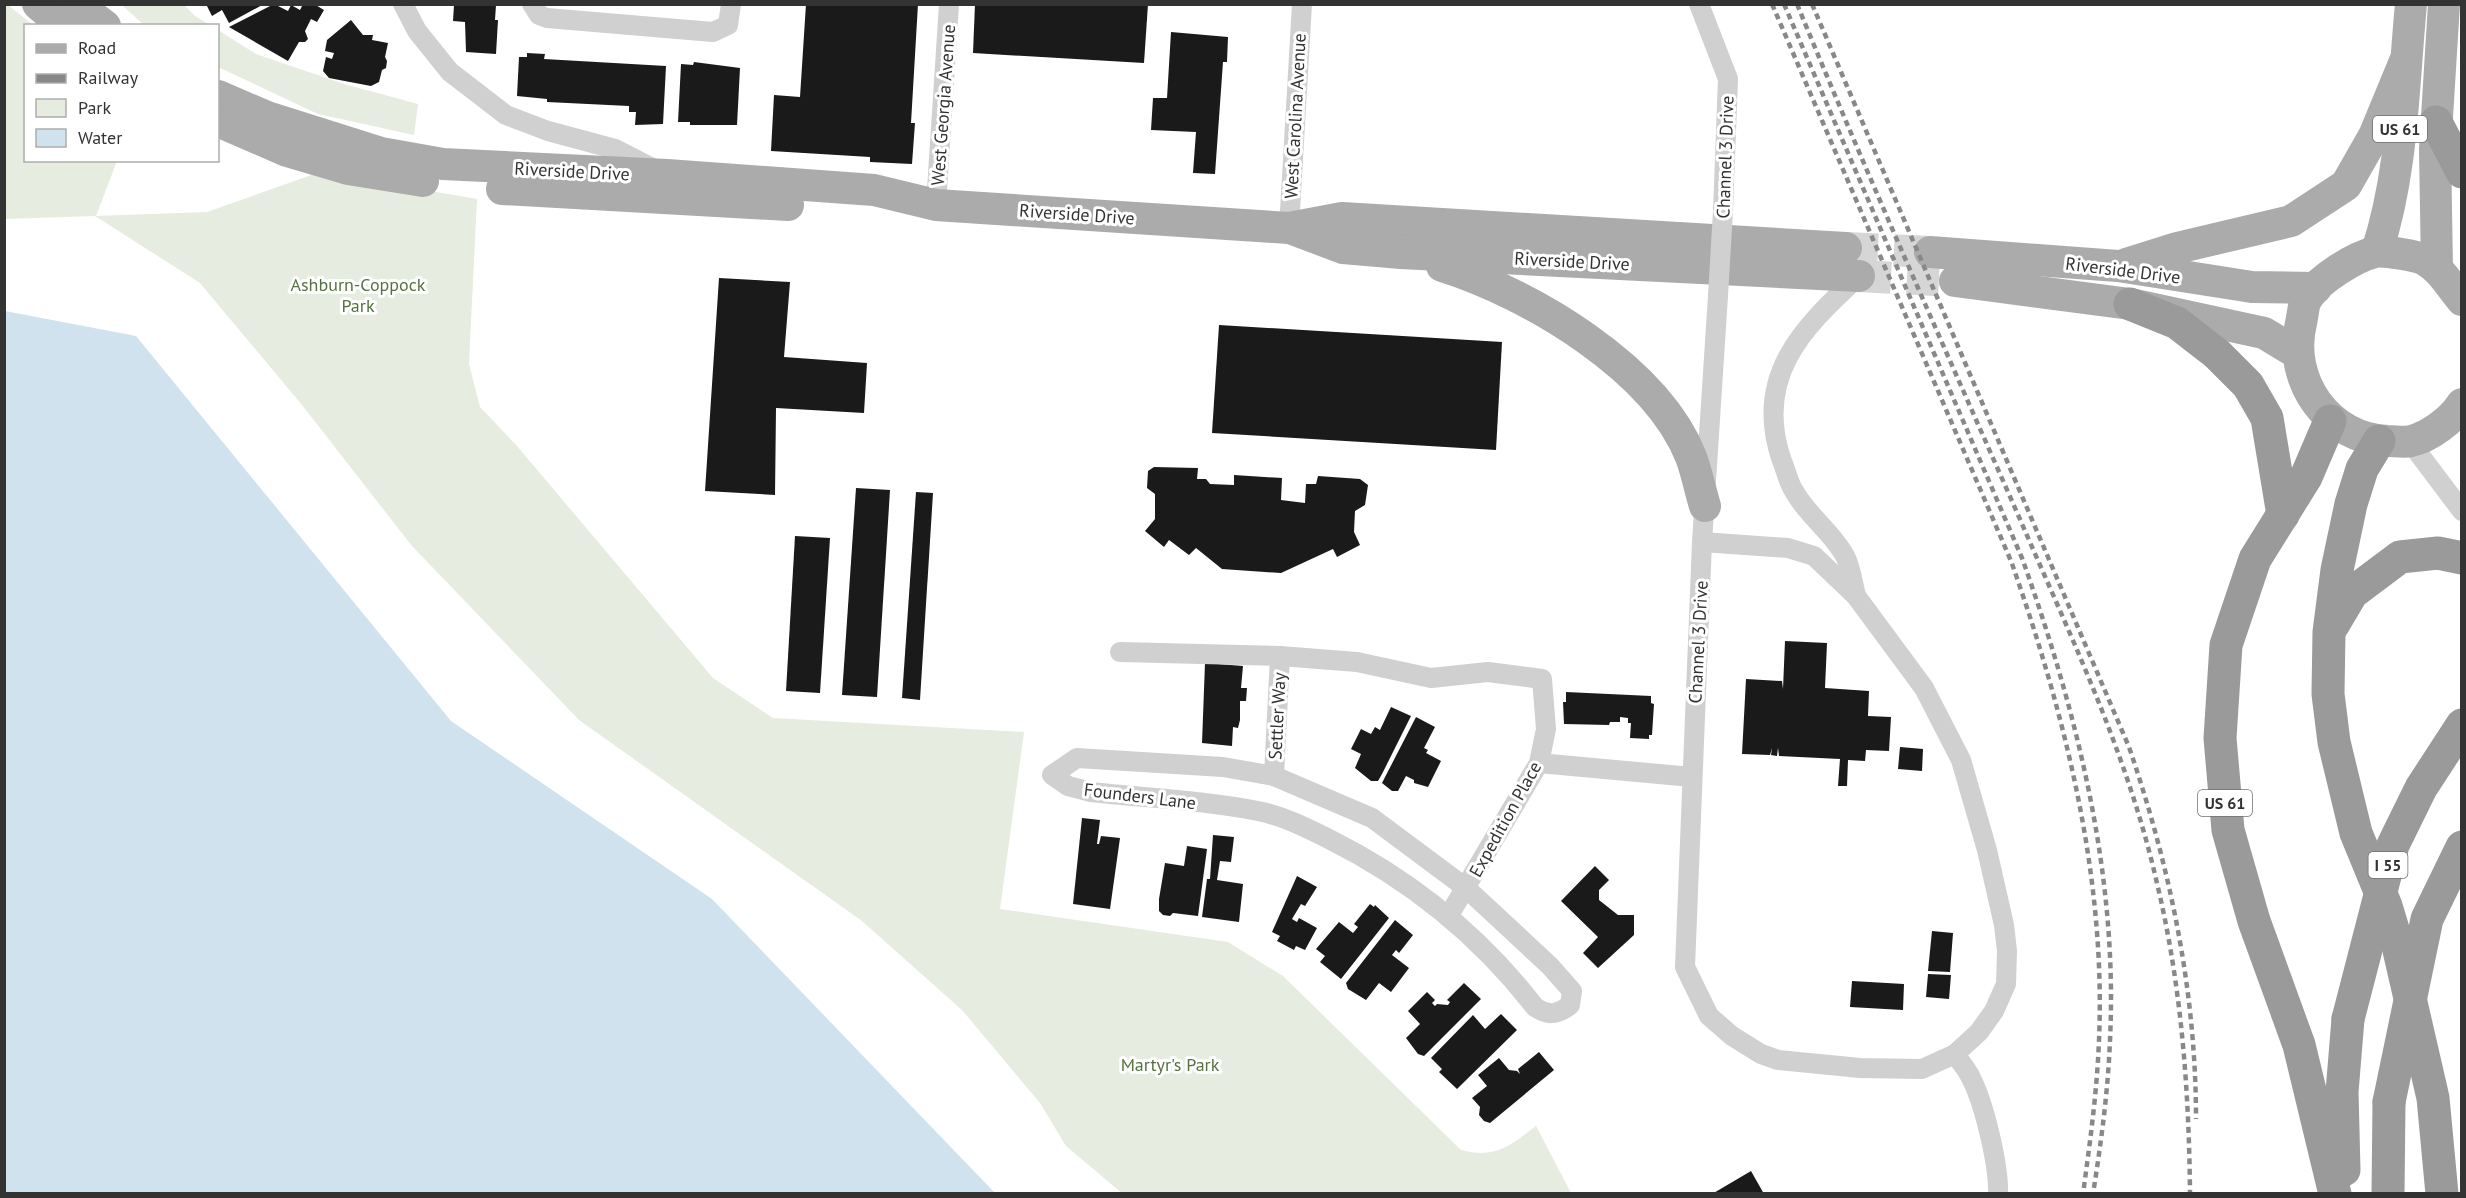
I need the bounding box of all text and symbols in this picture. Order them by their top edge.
legend [24,24,219,162]
street label: West Georgia Avenue [926,24,960,186]
street label: West Carolina Avenue [1279,33,1311,199]
text: Road [78,36,116,59]
text: Railway [78,66,139,89]
street label: Channel 3 Drive [1711,95,1739,219]
text: Park [78,96,111,119]
road number: US 61 [2373,116,2427,142]
text: Water [78,126,122,149]
street label: Riverside Drive [514,156,630,186]
street label: Riverside Drive [1019,198,1135,230]
street label: Riverside Drive [1514,246,1630,276]
street label: Riverside Drive [2064,252,2182,288]
park label: Ashburn-Coppock Park [291,273,426,317]
street label: Channel 3 Drive [1683,580,1713,704]
street label: Settler Way [1263,671,1291,760]
street label: Expedition Place [1464,757,1546,881]
street label: Founders Lane [1083,778,1197,814]
road number: US 61 [2198,790,2252,816]
road number: I 55 [2368,852,2408,878]
park label: Martyr's Park [1121,1053,1220,1076]

